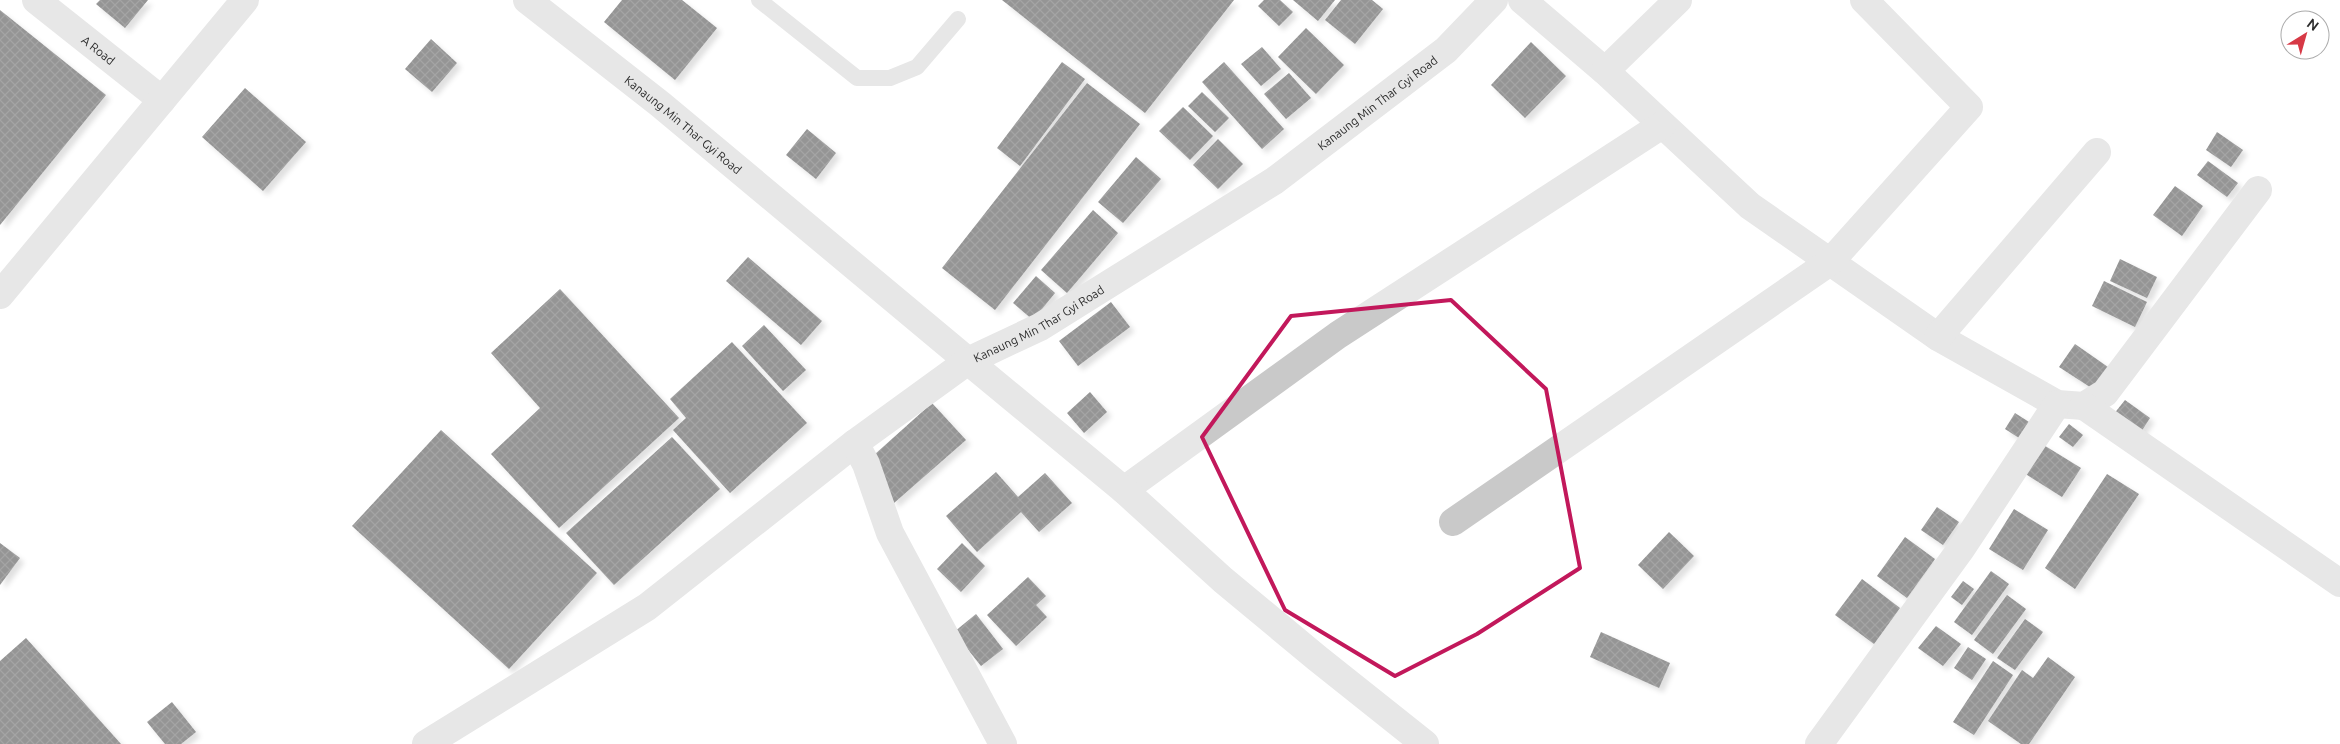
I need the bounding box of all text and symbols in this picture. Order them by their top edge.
north arrow [2280,10,2330,60]
text: N [2304,15,2322,34]
street label: A Road [80,33,118,67]
street label: Kanaung Min Thar Gyi Road [1315,53,1439,152]
street label: Kanaung Min Thar Gyi Road [623,73,744,176]
street label: Kanaung Min Thar Gyi Road [971,282,1106,364]

